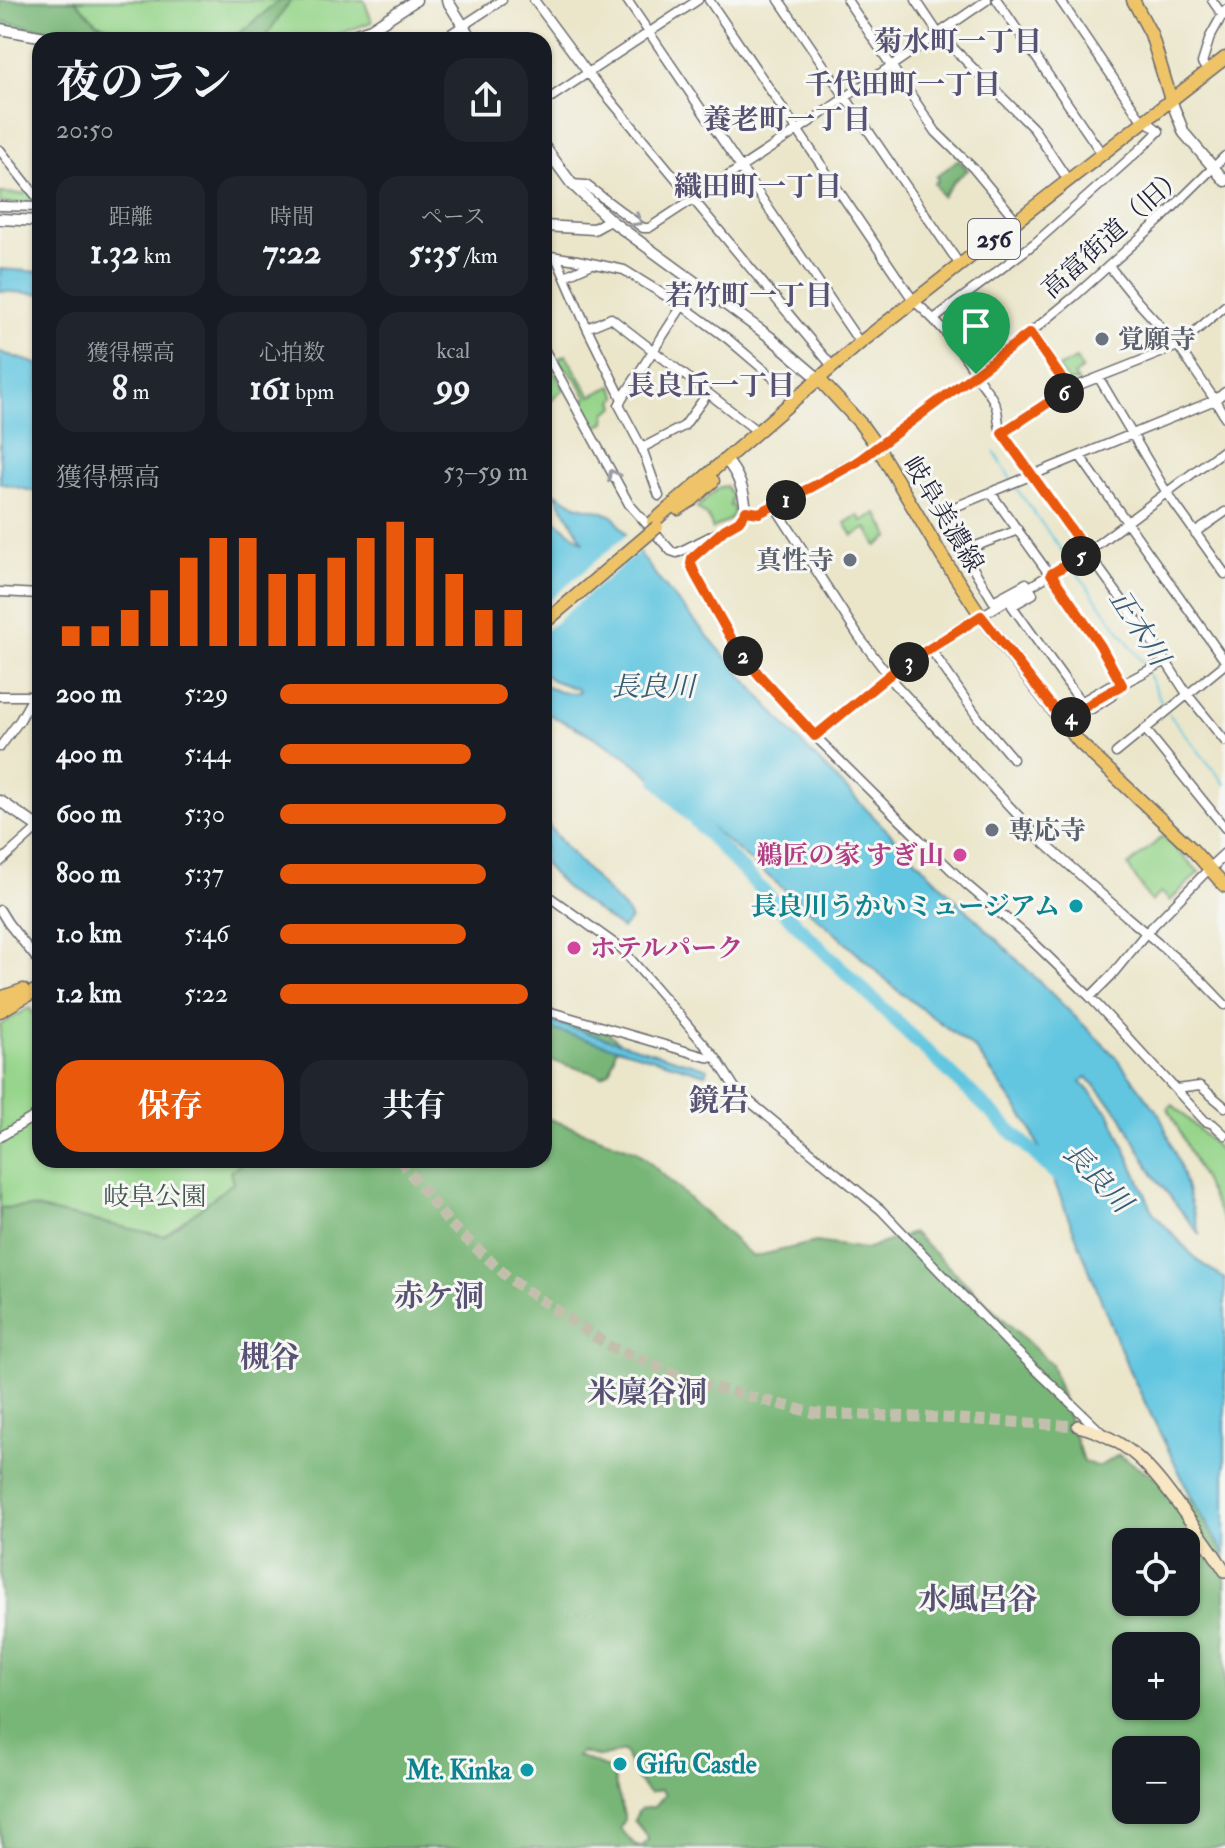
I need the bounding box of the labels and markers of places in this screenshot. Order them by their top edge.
pin [942,292,1010,374]
place label: 覚願寺 [1118,324,1196,356]
marker: 覚願寺 [1093,330,1111,348]
pin: 6 [1044,373,1084,413]
pin: 1 [766,480,806,520]
pin: 5 [1061,536,1101,576]
place label: 真性寺 [756,545,834,577]
marker: 真性寺 [841,551,859,569]
pin: 2 [723,636,763,676]
pin: 3 [889,642,929,682]
pin: 4 [1051,697,1091,737]
place label: 専応寺 [1008,815,1086,847]
marker: 専応寺 [983,821,1001,839]
place label: 鵜匠の家 すぎ山 [757,840,944,872]
marker: 鵜匠の家 すぎ山 [951,846,969,864]
place label: 長良川うかいミュージアム [751,891,1060,923]
marker: 長良川うかいミュージアム [1067,897,1085,915]
place label: ホテルパーク [590,933,743,965]
marker: ホテルパーク [565,939,583,957]
place label: Gifu Castle [636,1749,757,1781]
place label: Mt. Kinka [405,1755,512,1787]
marker: Gifu Castle [611,1755,629,1773]
marker: Mt. Kinka [518,1761,536,1779]

